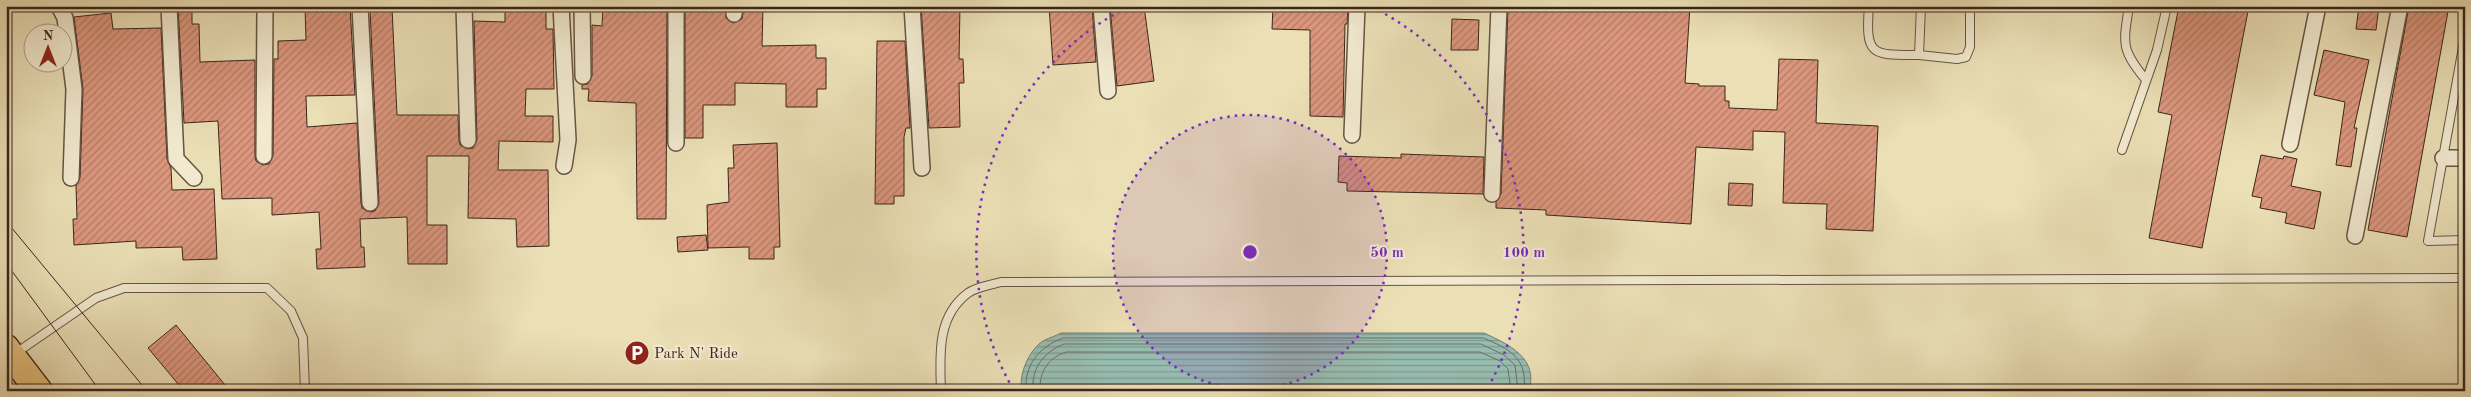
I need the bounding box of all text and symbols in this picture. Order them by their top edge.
north arrow [22,22,72,72]
text: N [43,29,54,43]
centre of rings [1241,243,1259,261]
text: 50 m [1370,246,1404,261]
text: 100 m [1503,246,1545,261]
parking icon: Park N' Ride [624,340,650,366]
place label: Park N' Ride [654,347,738,362]

